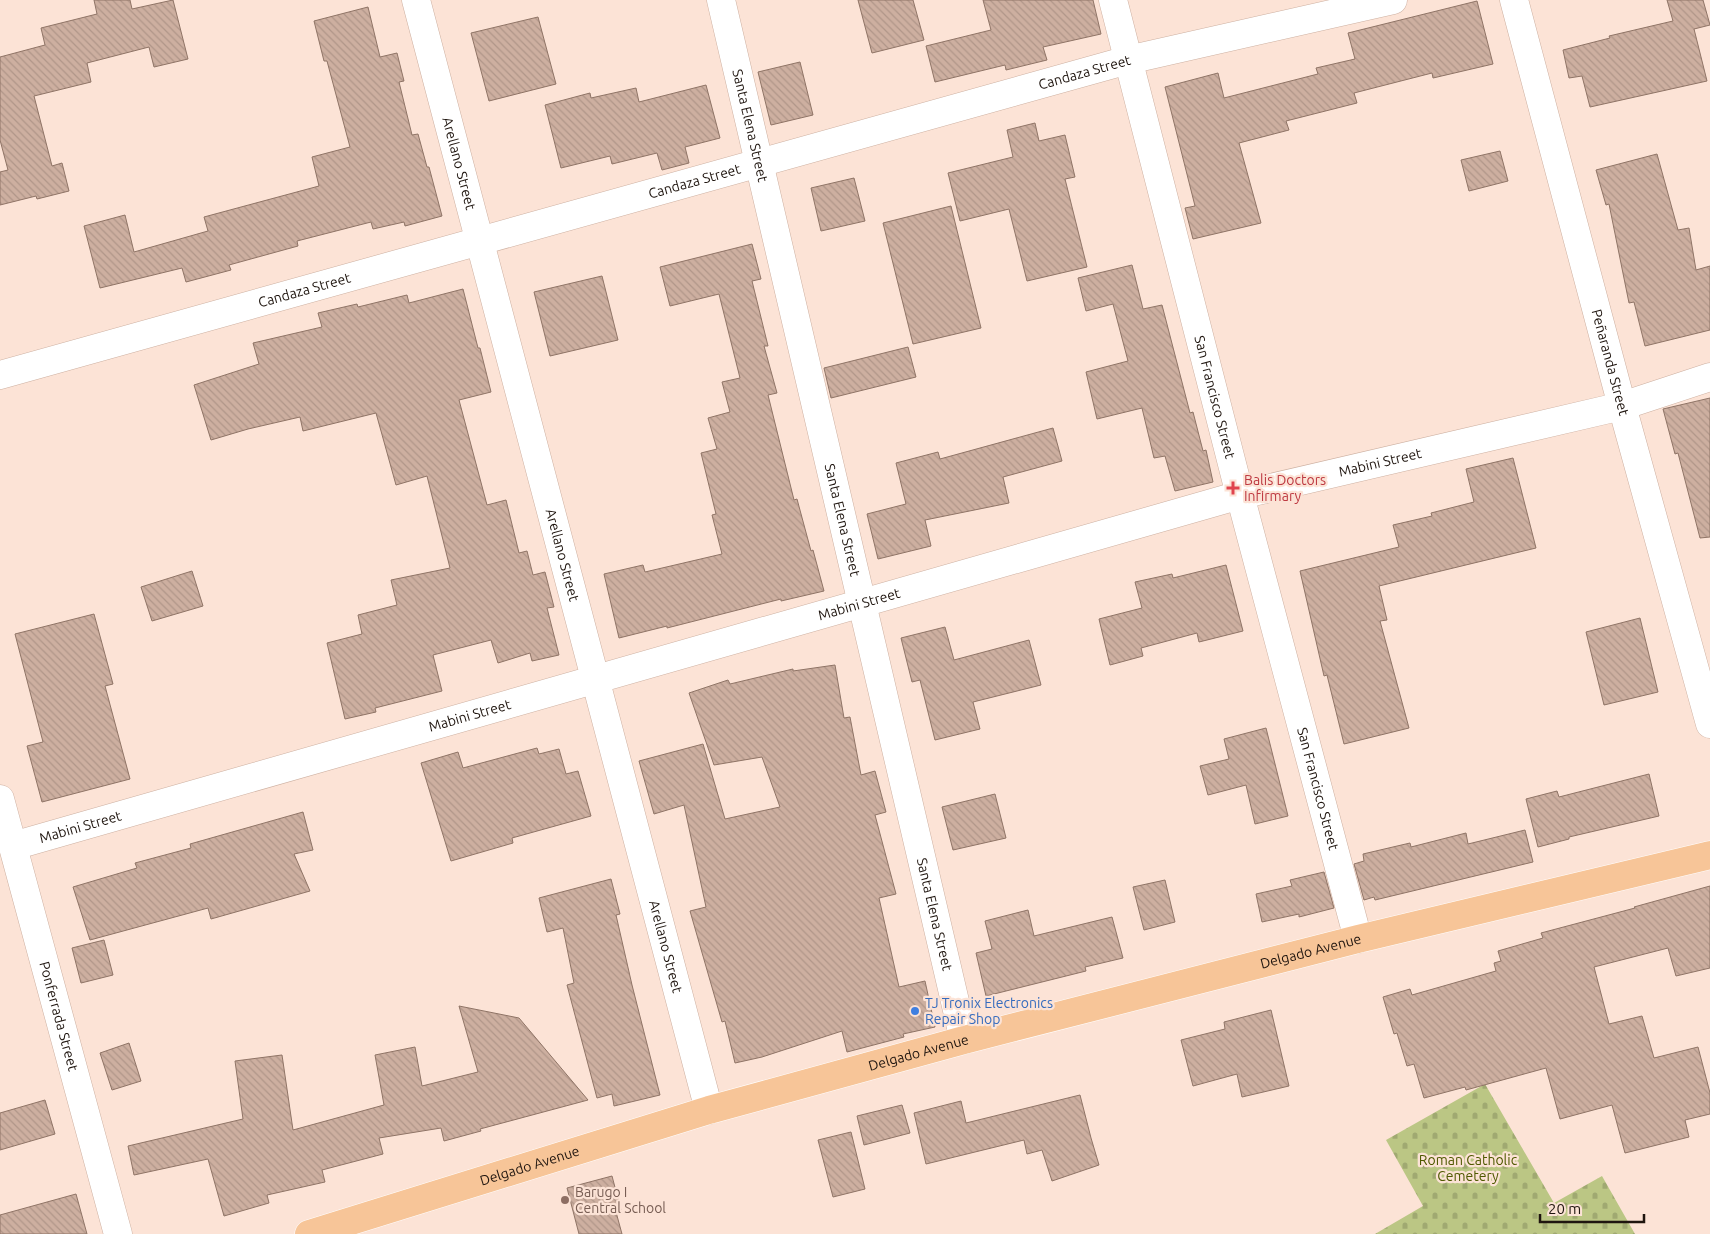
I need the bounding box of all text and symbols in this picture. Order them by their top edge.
street label: Candaza Street [1037,52,1133,93]
street label: Santa Elena Street [729,68,771,184]
street label: Arellano Street [439,115,479,212]
street label: Candaza Street [646,160,743,202]
street label: Candaza Street [256,269,353,311]
street label: Peñaranda Street [1589,308,1632,418]
street label: San Francisco Street [1191,334,1238,461]
street label: Mabini Street [1337,445,1424,480]
street label: Santa Elena Street [822,462,864,578]
place label: Balis Doctors Infirmary [1244,472,1326,504]
marker: Balis Doctors Infirmary [1226,481,1240,495]
street label: Arellano Street [543,507,583,604]
street label: Mabini Street [816,584,902,623]
street label: Mabini Street [427,696,513,735]
street label: San Francisco Street [1294,726,1342,852]
street label: Mabini Street [37,807,124,846]
street label: Santa Elena Street [914,856,956,973]
street label: Arellano Street [646,898,686,995]
street label: Delgado Avenue [1259,931,1363,972]
street label: Ponferrada Street [36,959,82,1073]
place label: TJ Tronix Electronics Repair Shop [925,995,1053,1027]
marker: TJ Tronix Electronics Repair Shop [909,1005,921,1017]
street label: Delgado Avenue [867,1031,970,1074]
street label: Delgado Avenue [478,1143,581,1189]
park label: Roman Catholic Cemetery [1419,1152,1518,1184]
place label: Barugo I Central School [575,1184,666,1216]
scale bar [1540,1192,1644,1224]
marker: Barugo I Central School [559,1194,571,1206]
text: 20 m [1548,1200,1581,1217]

